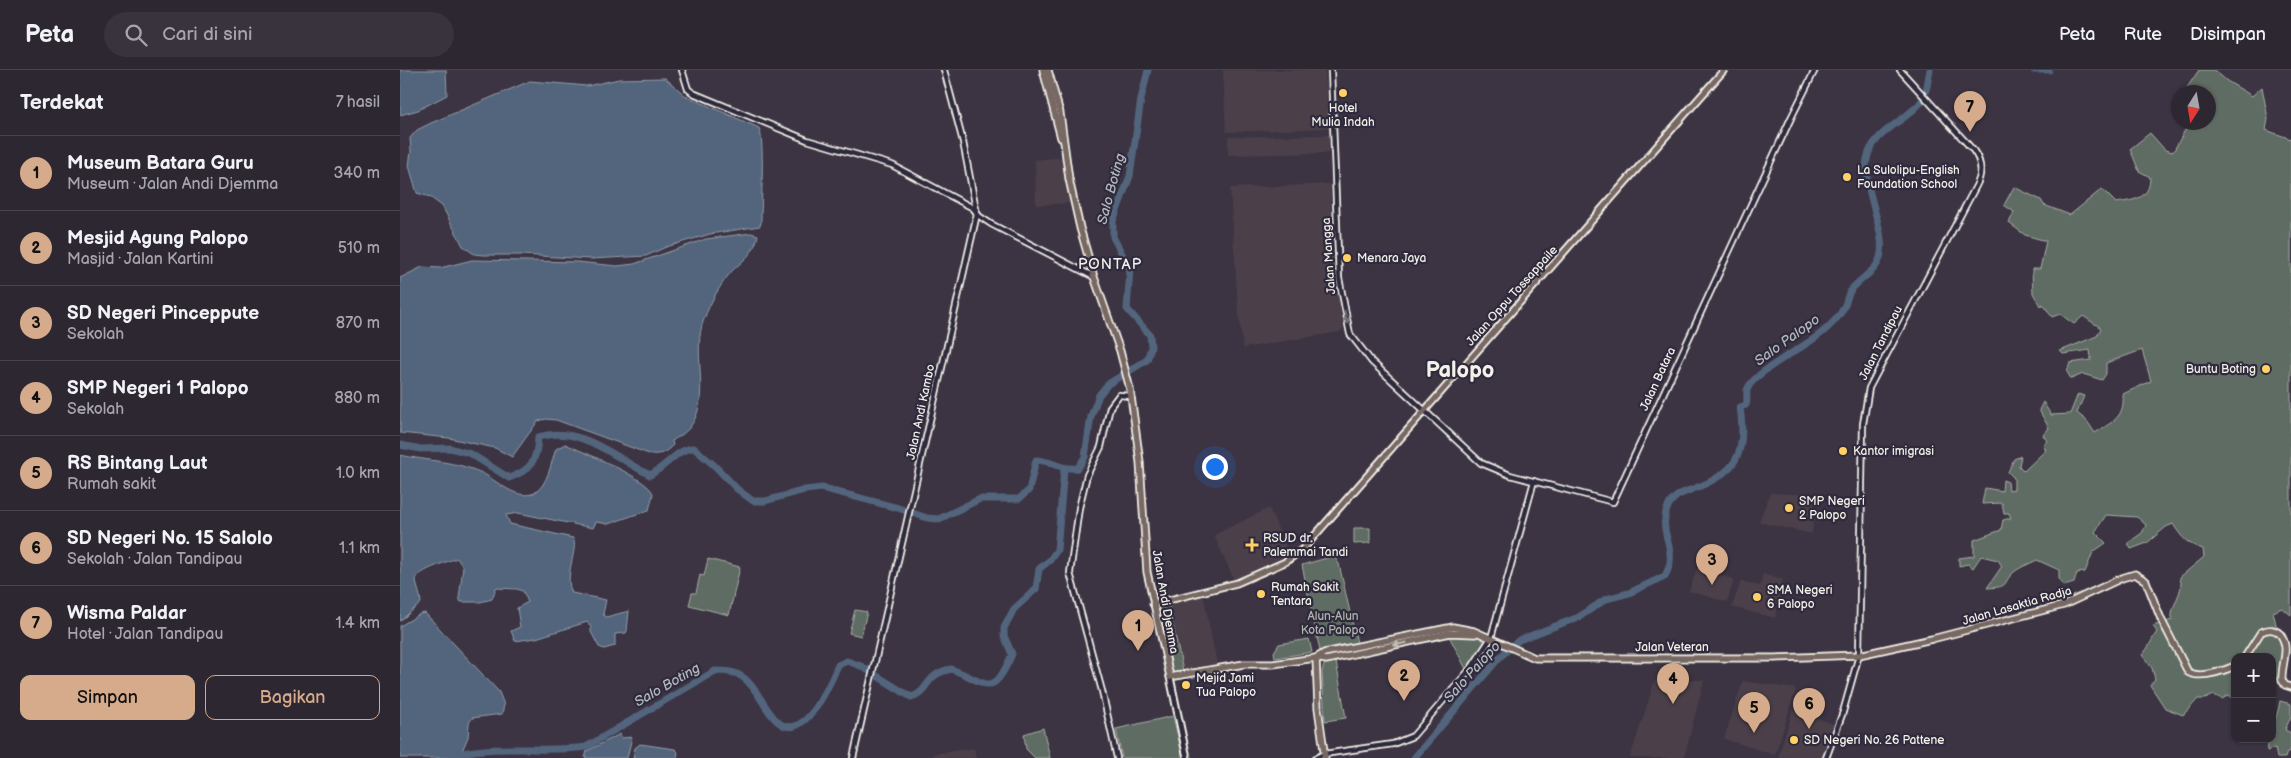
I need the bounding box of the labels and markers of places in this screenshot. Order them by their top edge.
marker: Hotel Mulia Indah [1337,87,1349,99]
pin: 7 [1954,91,1986,132]
place label: Hotel Mulia Indah [1311,101,1375,130]
place label: La Sulolipu-English Foundation School [1857,163,1960,192]
marker: La Sulolipu-English Foundation School [1841,171,1853,183]
place label: Menara Jaya [1357,251,1426,266]
marker: Menara Jaya [1341,252,1353,264]
place label: Buntu Boting [2186,362,2256,377]
marker: Buntu Boting [2260,363,2272,375]
place label: Kantor imigrasi [1853,444,1934,459]
marker: Kantor imigrasi [1837,445,1849,457]
place label: SMP Negeri 2 Palopo [1799,494,1865,523]
marker: SMP Negeri 2 Palopo [1783,502,1795,514]
place label: RSUD dr. Palemmai Tandi [1263,531,1348,560]
marker: RSUD dr. Palemmai Tandi [1245,538,1259,552]
pin: 3 [1696,544,1728,585]
place label: Rumah Sakit Tentara [1271,580,1339,609]
place label: SMA Negeri 6 Palopo [1767,583,1833,612]
marker: Rumah Sakit Tentara [1255,588,1267,600]
marker: SMA Negeri 6 Palopo [1751,591,1763,603]
pin: 1 [1122,610,1154,651]
pin: 2 [1388,660,1420,701]
pin: 4 [1657,663,1689,704]
place label: Mejid Jami Tua Palopo [1196,671,1256,700]
marker: Mejid Jami Tua Palopo [1180,679,1192,691]
pin: 6 [1793,688,1825,729]
pin: 5 [1738,692,1770,733]
place label: SD Negeri No. 26 Pattene [1804,733,1944,748]
marker: SD Negeri No. 26 Pattene [1788,734,1800,746]

